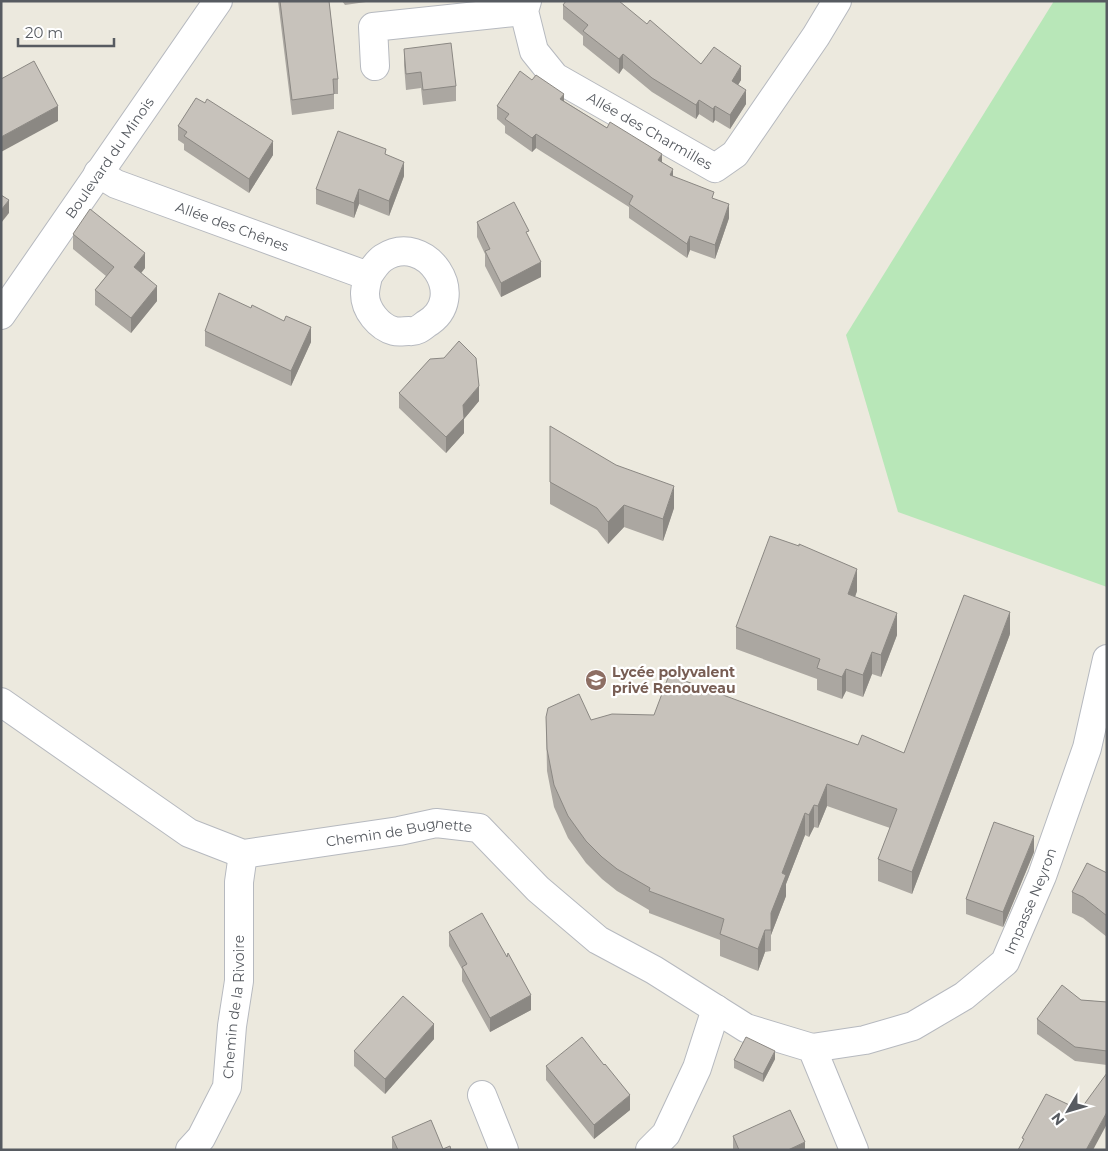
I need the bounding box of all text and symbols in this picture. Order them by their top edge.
scale bar [18,15,114,47]
text: 20 m [25,23,63,42]
street label: Allée des Charmilles [584,88,716,174]
street label: Boulevard du Minois [61,94,158,222]
street label: Allée des Chênes [173,198,292,255]
place label: Lycée polyvalent privé Renouveau [612,663,736,697]
school or university icon: Lycée polyvalent privé Renouveau [584,668,608,692]
street label: Chemin de Bugnette [325,814,473,851]
street label: Impasse Neyron [1000,845,1060,957]
street label: Chemin de la Rivoire [219,935,248,1080]
north arrow [1043,1086,1093,1136]
text: N [1047,1109,1068,1129]

